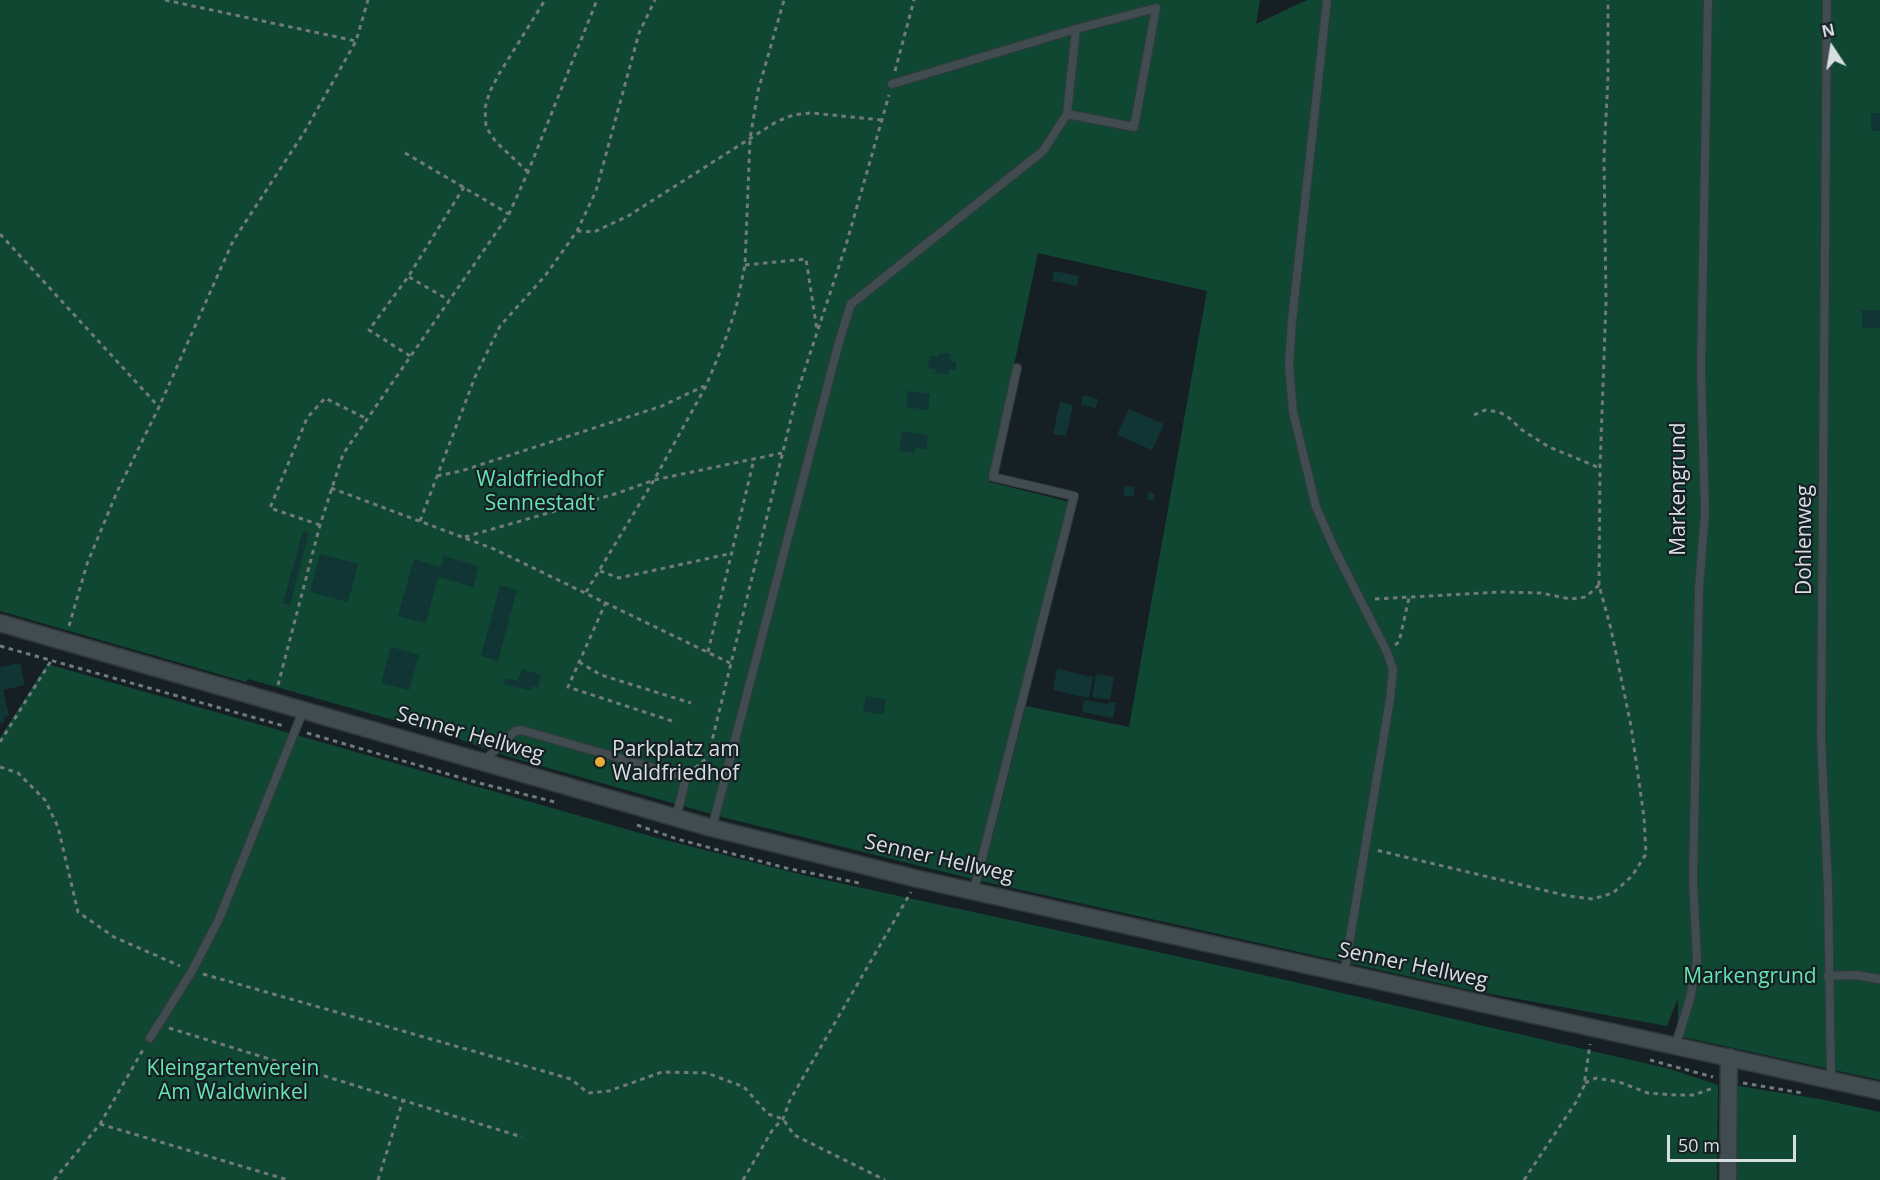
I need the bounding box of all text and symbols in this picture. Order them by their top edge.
north arrow [1802,18,1862,78]
text: N [1820,18,1837,43]
street label: Markengrund [1666,422,1692,556]
park label: Waldfriedhof Sennestadt [476,467,604,517]
street label: Dohlenweg [1792,485,1818,595]
street label: Senner Hellweg [393,702,547,768]
place label: Parkplatz am Waldfriedhof [612,737,740,787]
marker: Parkplatz am Waldfriedhof [593,755,607,769]
street label: Senner Hellweg [862,830,1016,888]
street label: Senner Hellweg [1336,938,1490,994]
park label: Markengrund [1683,964,1817,990]
park label: Kleingartenverein Am Waldwinkel [147,1056,319,1106]
scale bar [1670,1123,1799,1161]
text: 50 m [1678,1133,1720,1157]

